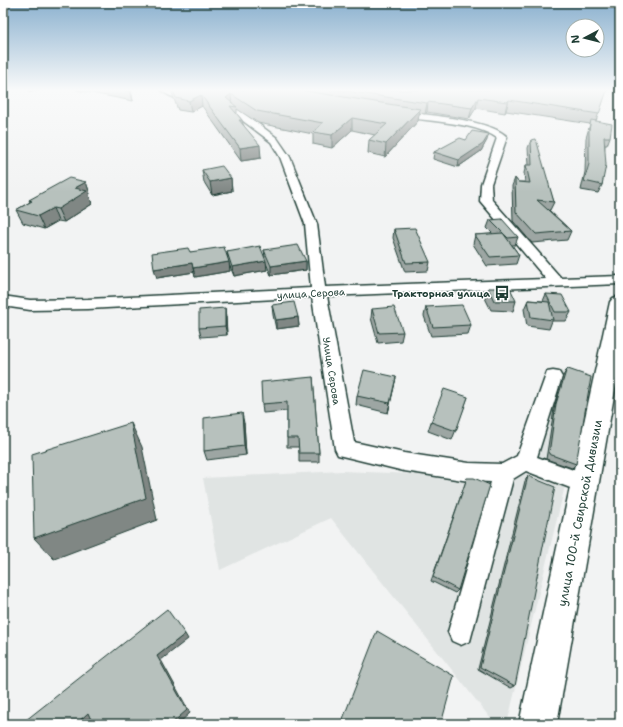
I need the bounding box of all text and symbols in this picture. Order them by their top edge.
north arrow [565,18,605,58]
text: N [568,34,584,44]
bus stop icon: Тракторная улица [493,284,511,302]
street label: улица Серова [277,285,346,302]
place label: Тракторная улица [392,287,490,300]
street label: Улица Серова [320,336,343,407]
street label: улица 100-й Свирской Дивизии [554,418,606,608]

